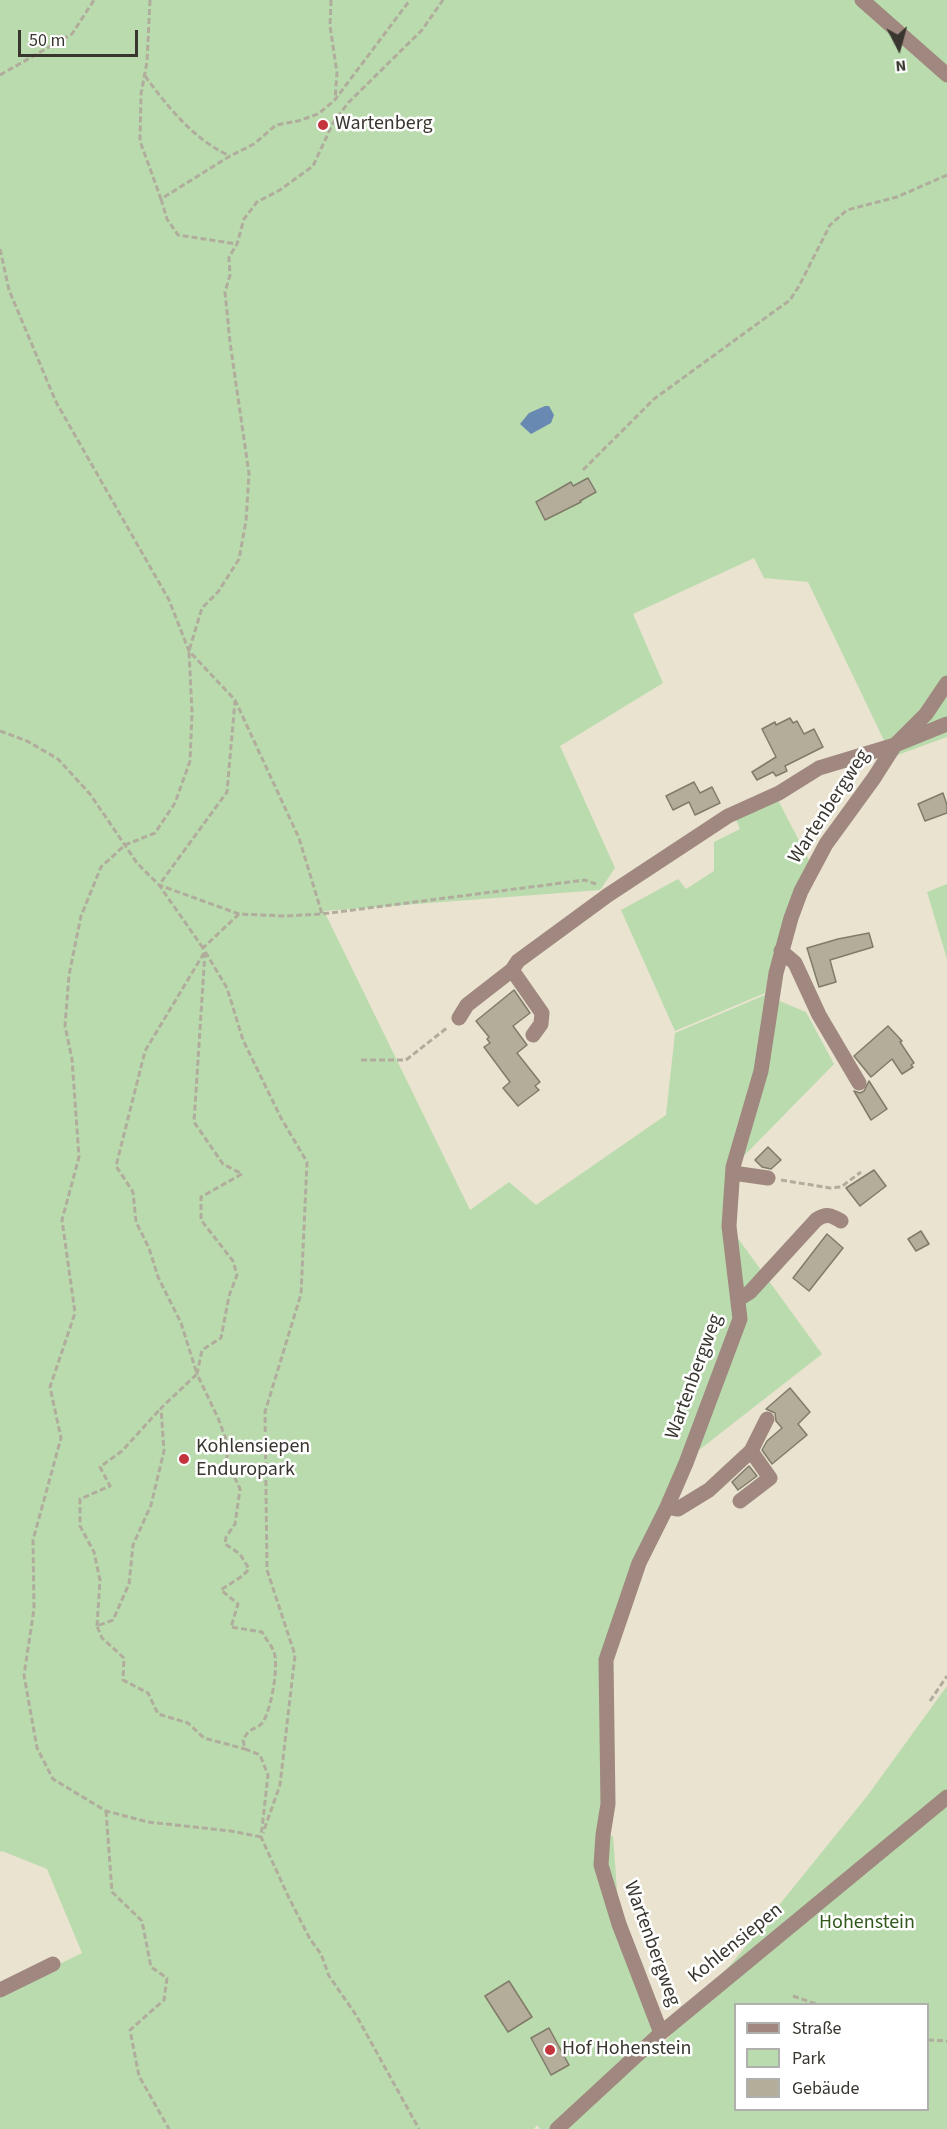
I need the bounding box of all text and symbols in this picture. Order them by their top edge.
scale bar [21,18,141,56]
north arrow [869,18,929,78]
text: 50 m [29,28,65,53]
text: N [894,54,907,77]
place label: Wartenberg [335,113,433,137]
marker: Wartenberg [316,118,330,132]
street label: Wartenbergweg [784,745,876,869]
street label: Wartenbergweg [661,1311,729,1443]
place label: Kohlensiepen Enduropark [196,1436,310,1483]
marker: Kohlensiepen Enduropark [177,1452,191,1466]
street label: Wartenbergweg [617,1878,685,2010]
street label: Kohlensiepen [684,1899,788,1989]
park label: Hohenstein [819,1912,915,1936]
legend [734,2003,929,2111]
text: Straße [792,2016,841,2041]
place label: Hof Hohenstein [562,2038,692,2062]
marker: Hof Hohenstein [543,2043,557,2057]
text: Park [792,2046,826,2071]
text: Gebäude [792,2076,860,2101]

